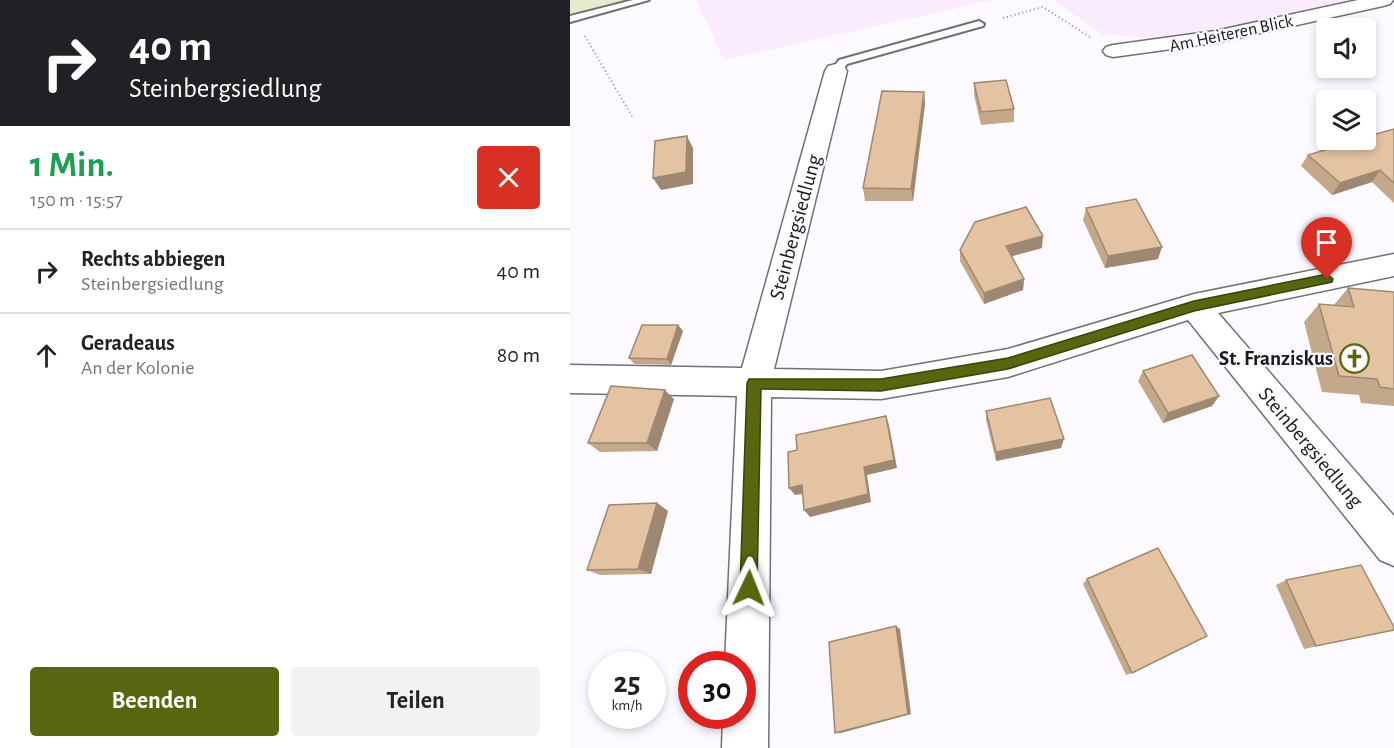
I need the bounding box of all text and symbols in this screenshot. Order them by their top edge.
street label: Am Heiteren Blick [1168,12,1295,56]
map controls [1316,18,1376,150]
button: sound [1316,18,1376,78]
icon: right [30,24,108,102]
text: 40 m [129,26,212,68]
text: Steinbergsiedlung [129,75,321,102]
button: layers [1316,90,1376,150]
button: close [477,146,540,209]
text: 1 Min. [30,147,114,183]
street label: Steinbergsiedlung [766,151,825,302]
text: 150 m · 15:57 [30,190,123,210]
pin [1301,217,1352,279]
icon: arrive [1310,226,1343,259]
text: Rechts abbiegen [81,248,225,270]
icon: right [30,255,63,288]
text: 40 m [497,260,540,282]
text: Steinbergsiedlung [81,274,223,294]
text: Geradeaus [81,332,175,354]
icon: ahead [30,339,63,372]
church icon: St. Franziskus [1338,342,1370,374]
text: 80 m [497,344,540,366]
place label: St. Franziskus [1219,348,1333,369]
text: An der Kolonie [81,358,195,378]
street label: Steinbergsiedlung [1255,383,1367,512]
position arrow [717,556,781,620]
speed limit sign: 30 [678,651,756,729]
button: Beenden [30,667,279,736]
button: Teilen [291,667,540,736]
text: 25 [613,668,641,698]
text: km/h [612,698,642,713]

